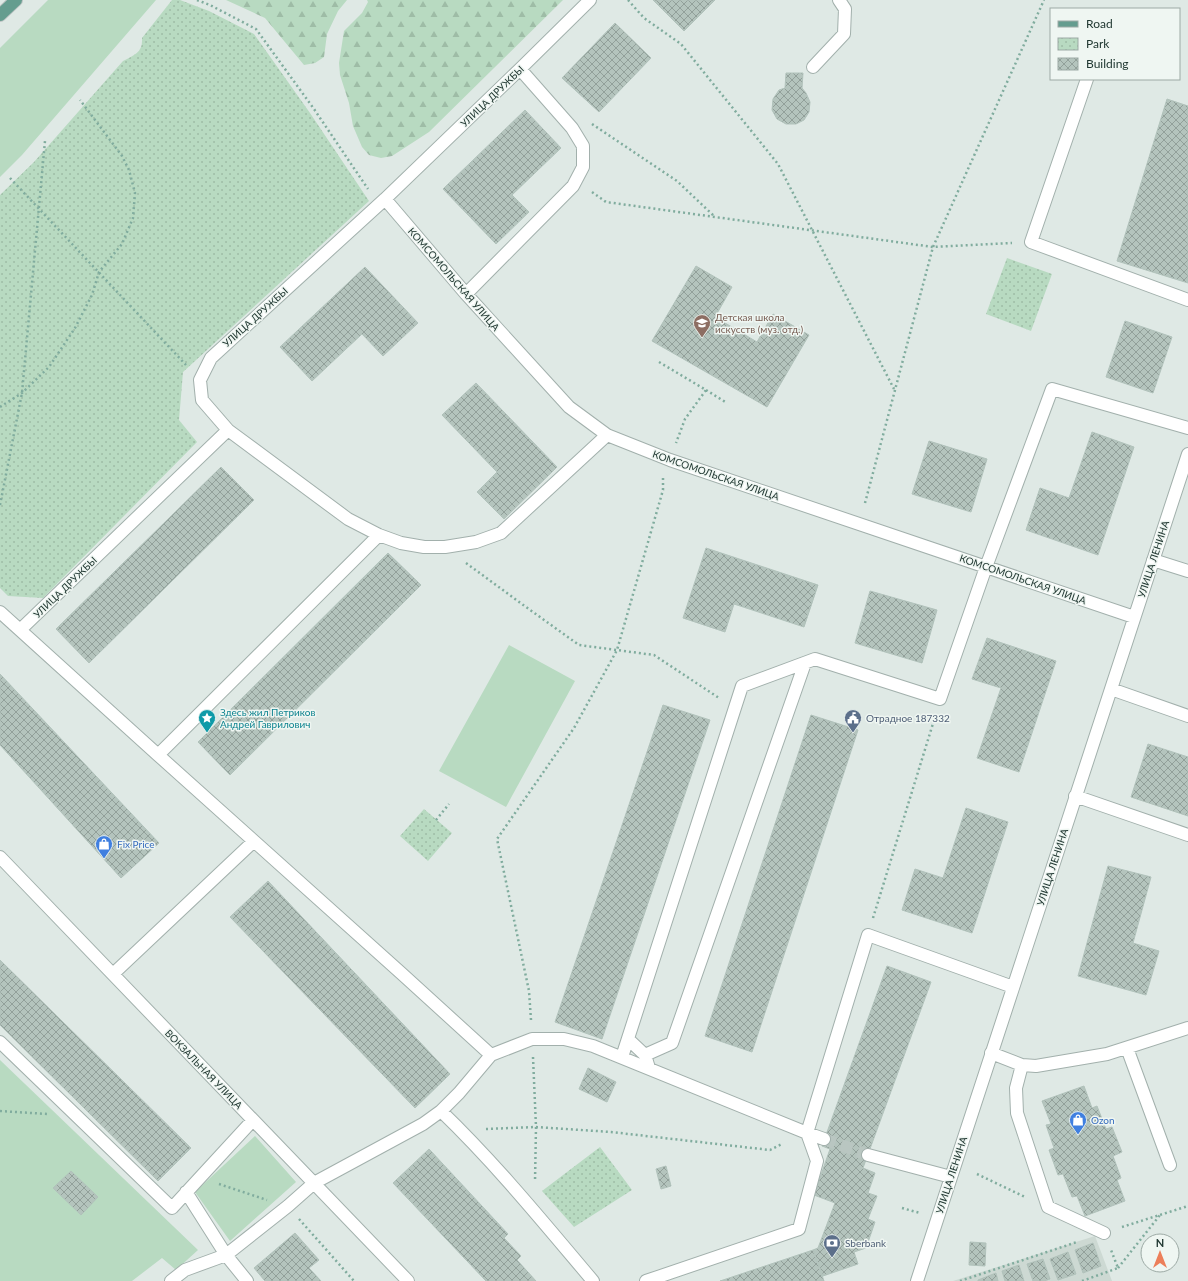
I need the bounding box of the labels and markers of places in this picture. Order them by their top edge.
place label: Детская школа искусств (муз. отд.) [715,311,803,335]
school or university icon: Детская школа искусств (муз. отд.) [692,313,712,338]
place label: Здесь жил Петриков Андрей Гаврилович [220,706,315,730]
place icon: Здесь жил Петриков Андрей Гаврилович [197,708,217,733]
public building icon: Отрадное 187332 [843,708,863,733]
place label: Отрадное 187332 [866,712,950,724]
shop icon: Fix Price [94,834,114,859]
place label: Fix Price [117,838,155,850]
shop icon: Ozon [1068,1110,1088,1135]
place label: Ozon [1091,1114,1115,1126]
bank icon: Sberbank [822,1233,842,1258]
place label: Sberbank [845,1237,887,1249]

